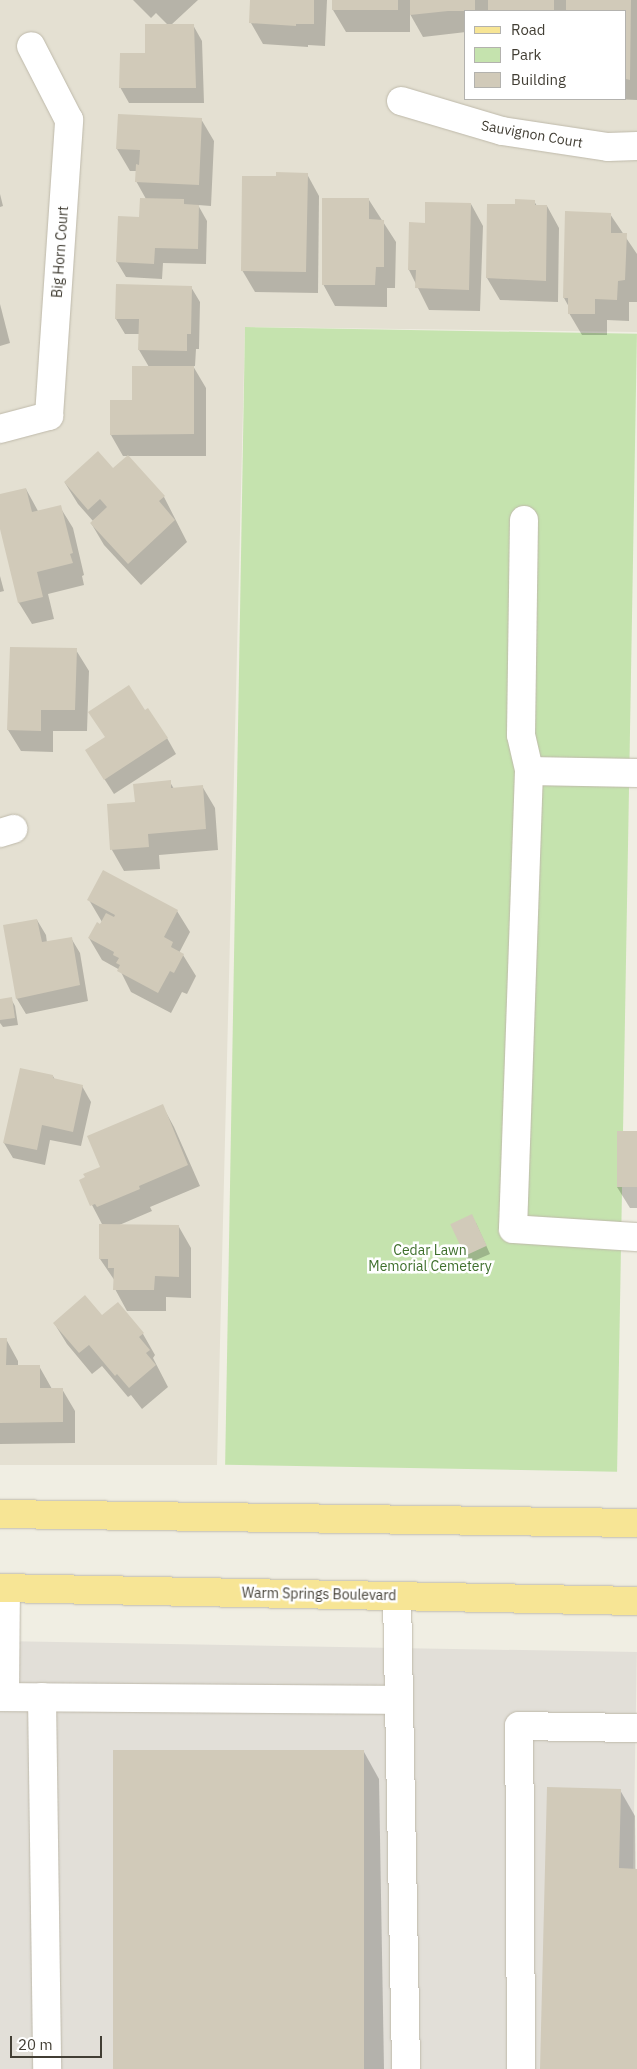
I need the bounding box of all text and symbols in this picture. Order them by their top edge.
legend [464,10,627,100]
text: Road [511,20,546,39]
text: Park [511,45,541,64]
text: Building [511,70,566,89]
street label: Sauvignon Court [480,117,584,151]
street label: Big Horn Court [48,205,72,299]
park label: Cedar Lawn Memorial Cemetery [368,1242,492,1274]
street label: Warm Springs Boulevard [242,1584,396,1604]
scale bar [12,2026,105,2058]
text: 20 m [18,2035,53,2054]

